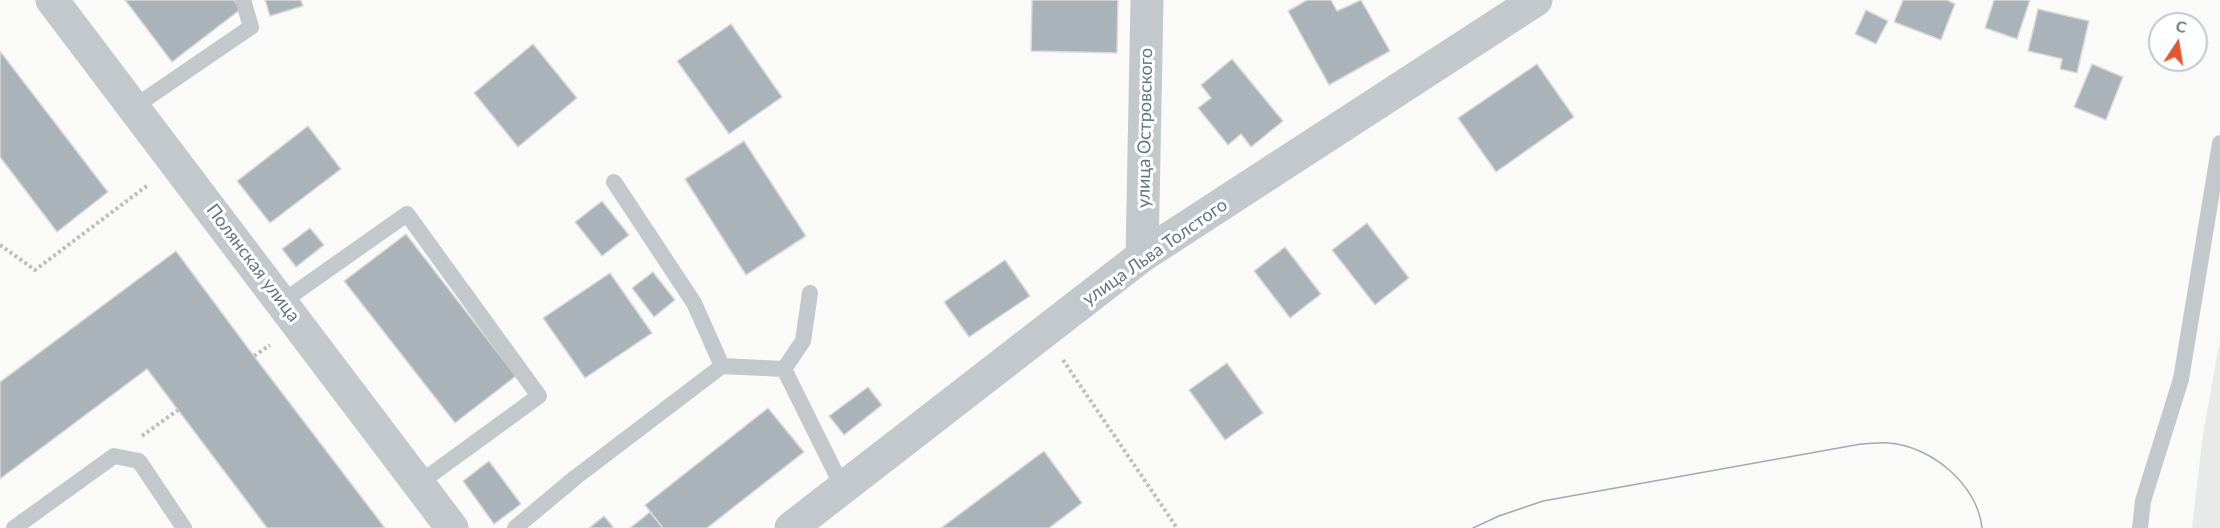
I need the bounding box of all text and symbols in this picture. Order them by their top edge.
north arrow [2148,12,2208,72]
text: С [2174,15,2189,36]
street label: улица Островского [1133,48,1157,208]
street label: улица Льва Толстого [1079,194,1231,310]
street label: Полянская улица [202,200,304,326]

